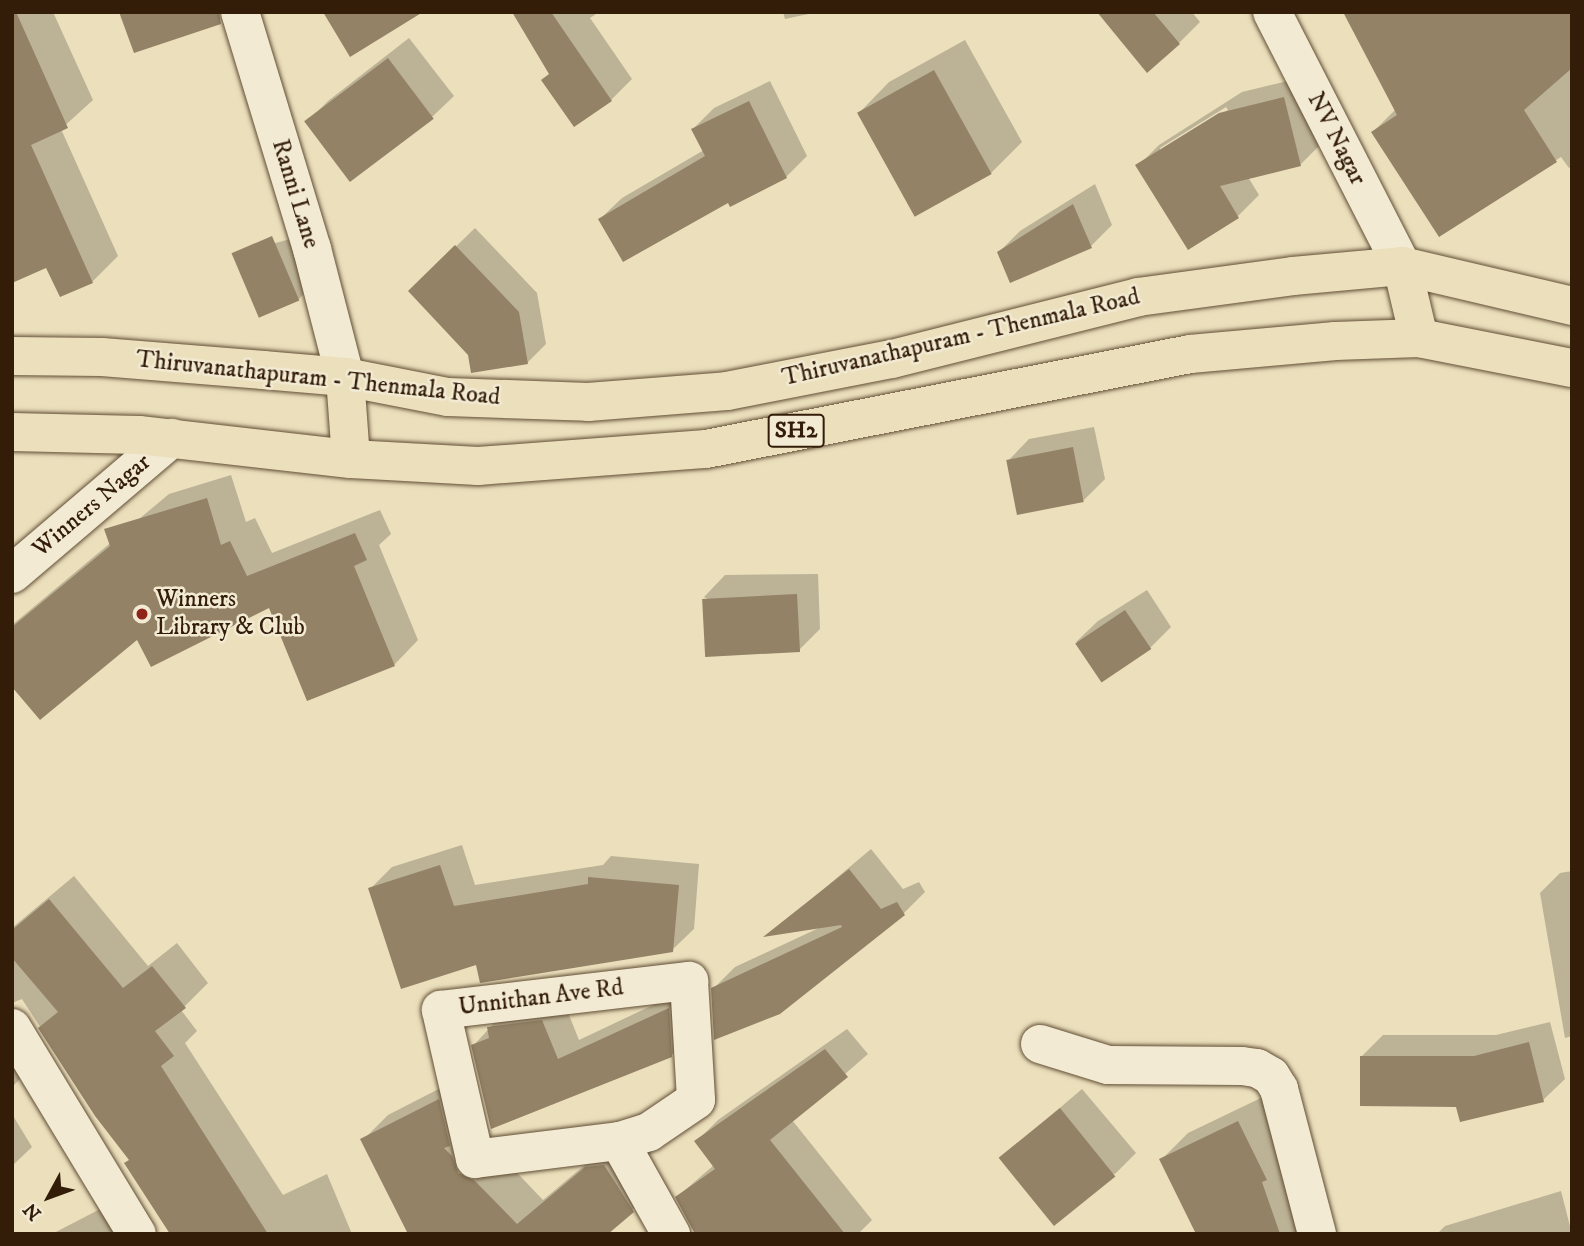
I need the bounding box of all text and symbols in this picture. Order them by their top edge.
street label: NV Nagar [1300,88,1372,190]
street label: Ranni Lane [265,136,325,252]
street label: Thiruvanathapuram - Thenmala Road [779,283,1143,393]
street label: Thiruvanathapuram - Thenmala Road [135,346,501,412]
road number: SH2 [766,412,826,450]
street label: Winners Nagar [27,448,157,564]
place label: Winners Library & Club [156,586,305,642]
marker: Winners Library & Club [134,606,150,622]
street label: Unnithan Ave Rd [457,974,625,1022]
north arrow [14,1162,84,1232]
text: N [19,1198,47,1225]

